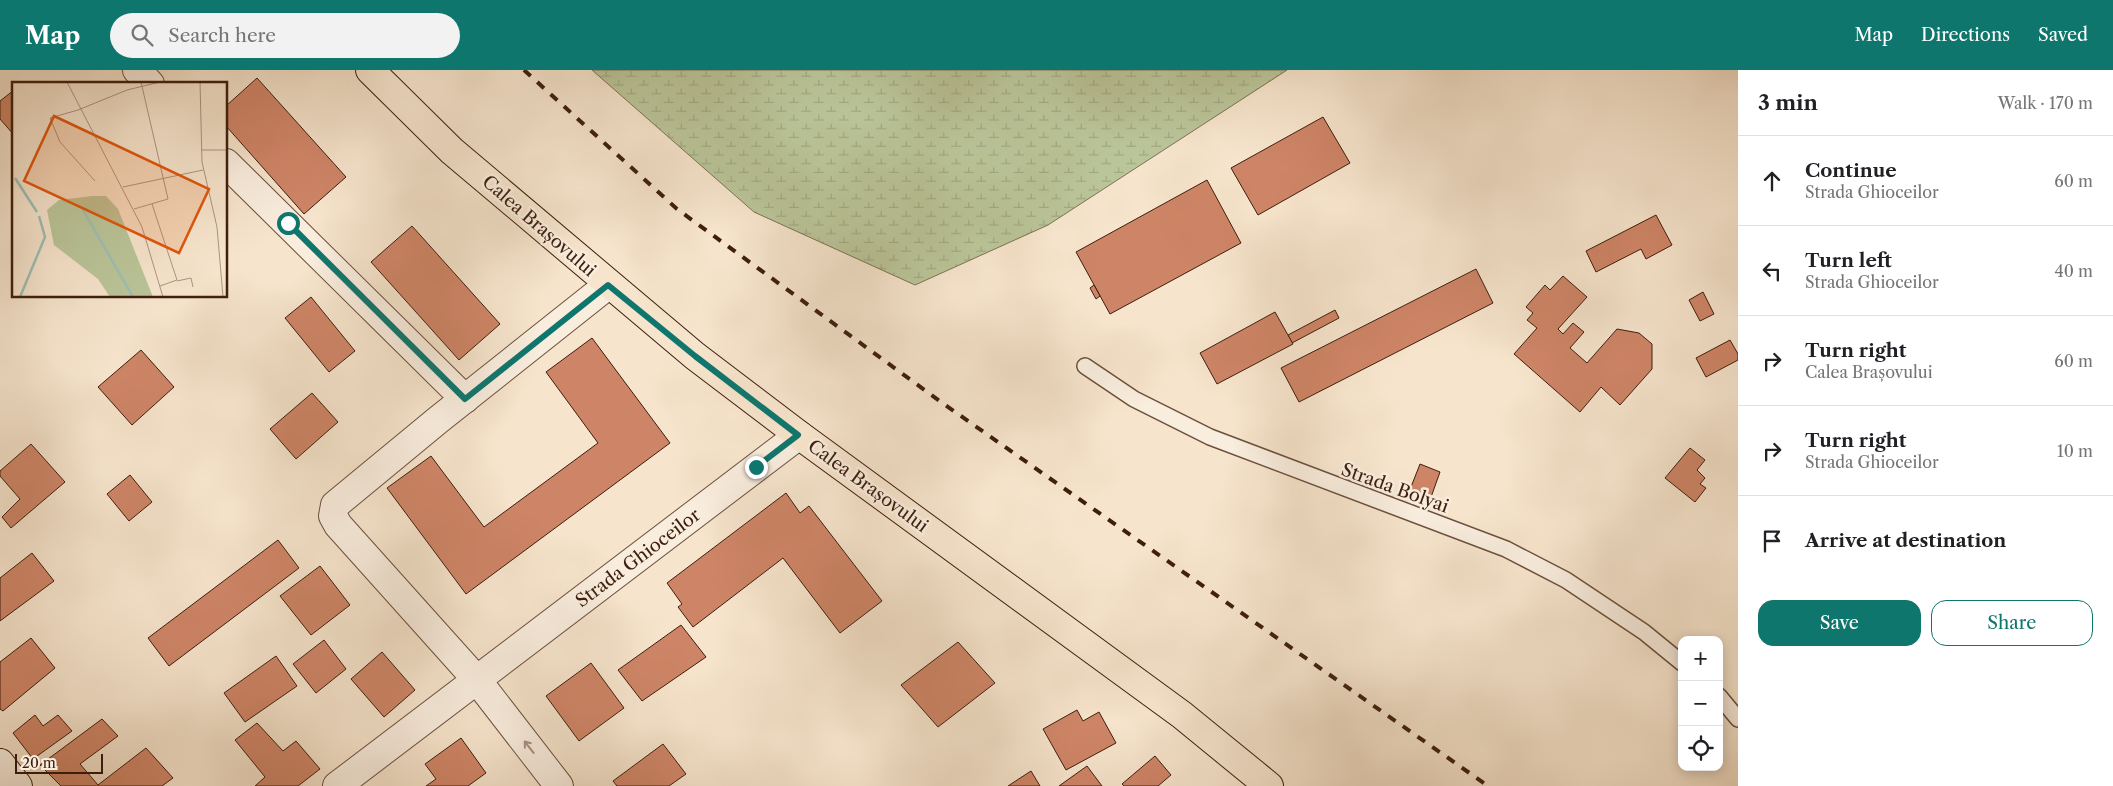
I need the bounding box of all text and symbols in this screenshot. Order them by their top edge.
search box [110,13,460,58]
text: Map [25,21,80,50]
icon: search [128,21,156,49]
text: Search here [168,24,276,47]
text: Map [1854,24,1893,46]
text: Directions [1921,24,2010,46]
text: Saved [2038,24,2088,46]
inset map [12,82,228,298]
text: 3 min [1758,90,1818,115]
text: Walk · 170 m [1998,93,2093,113]
text: Continue [1805,159,1897,182]
icon: ahead [1758,167,1786,195]
street label: Calea Brașovului [478,171,601,282]
text: 60 m [2054,171,2093,191]
text: Strada Ghioceilor [1805,182,1939,202]
route start [277,212,300,235]
text: Turn left [1805,249,1892,272]
icon: left [1758,257,1786,285]
text: 40 m [2054,261,2093,281]
text: Strada Ghioceilor [1805,272,1939,292]
text: Turn right [1805,339,1906,362]
icon: right [1758,347,1786,375]
text: 60 m [2054,351,2093,371]
text: Calea Brașovului [1805,362,1933,382]
text: Turn right [1805,429,1906,452]
street label: Calea Brașovului [803,435,933,537]
icon: right [1758,437,1786,465]
text: 10 m [2057,441,2093,461]
text: Strada Ghioceilor [1805,452,1939,472]
route end [745,456,768,479]
street label: Strada Bolyai [1338,458,1452,518]
street label: Strada Ghioceilor [571,504,705,612]
icon: arrive [1758,527,1786,555]
text: Arrive at destination [1805,529,2006,552]
button: Save [1758,600,1921,646]
button: Share [1931,600,2093,646]
map controls [1678,636,1723,771]
button: + [1678,636,1723,681]
button: − [1678,681,1723,726]
button: locate [1678,726,1723,771]
one-way arrow [524,740,534,754]
scale bar [15,751,102,774]
text: 20 m [22,754,56,772]

